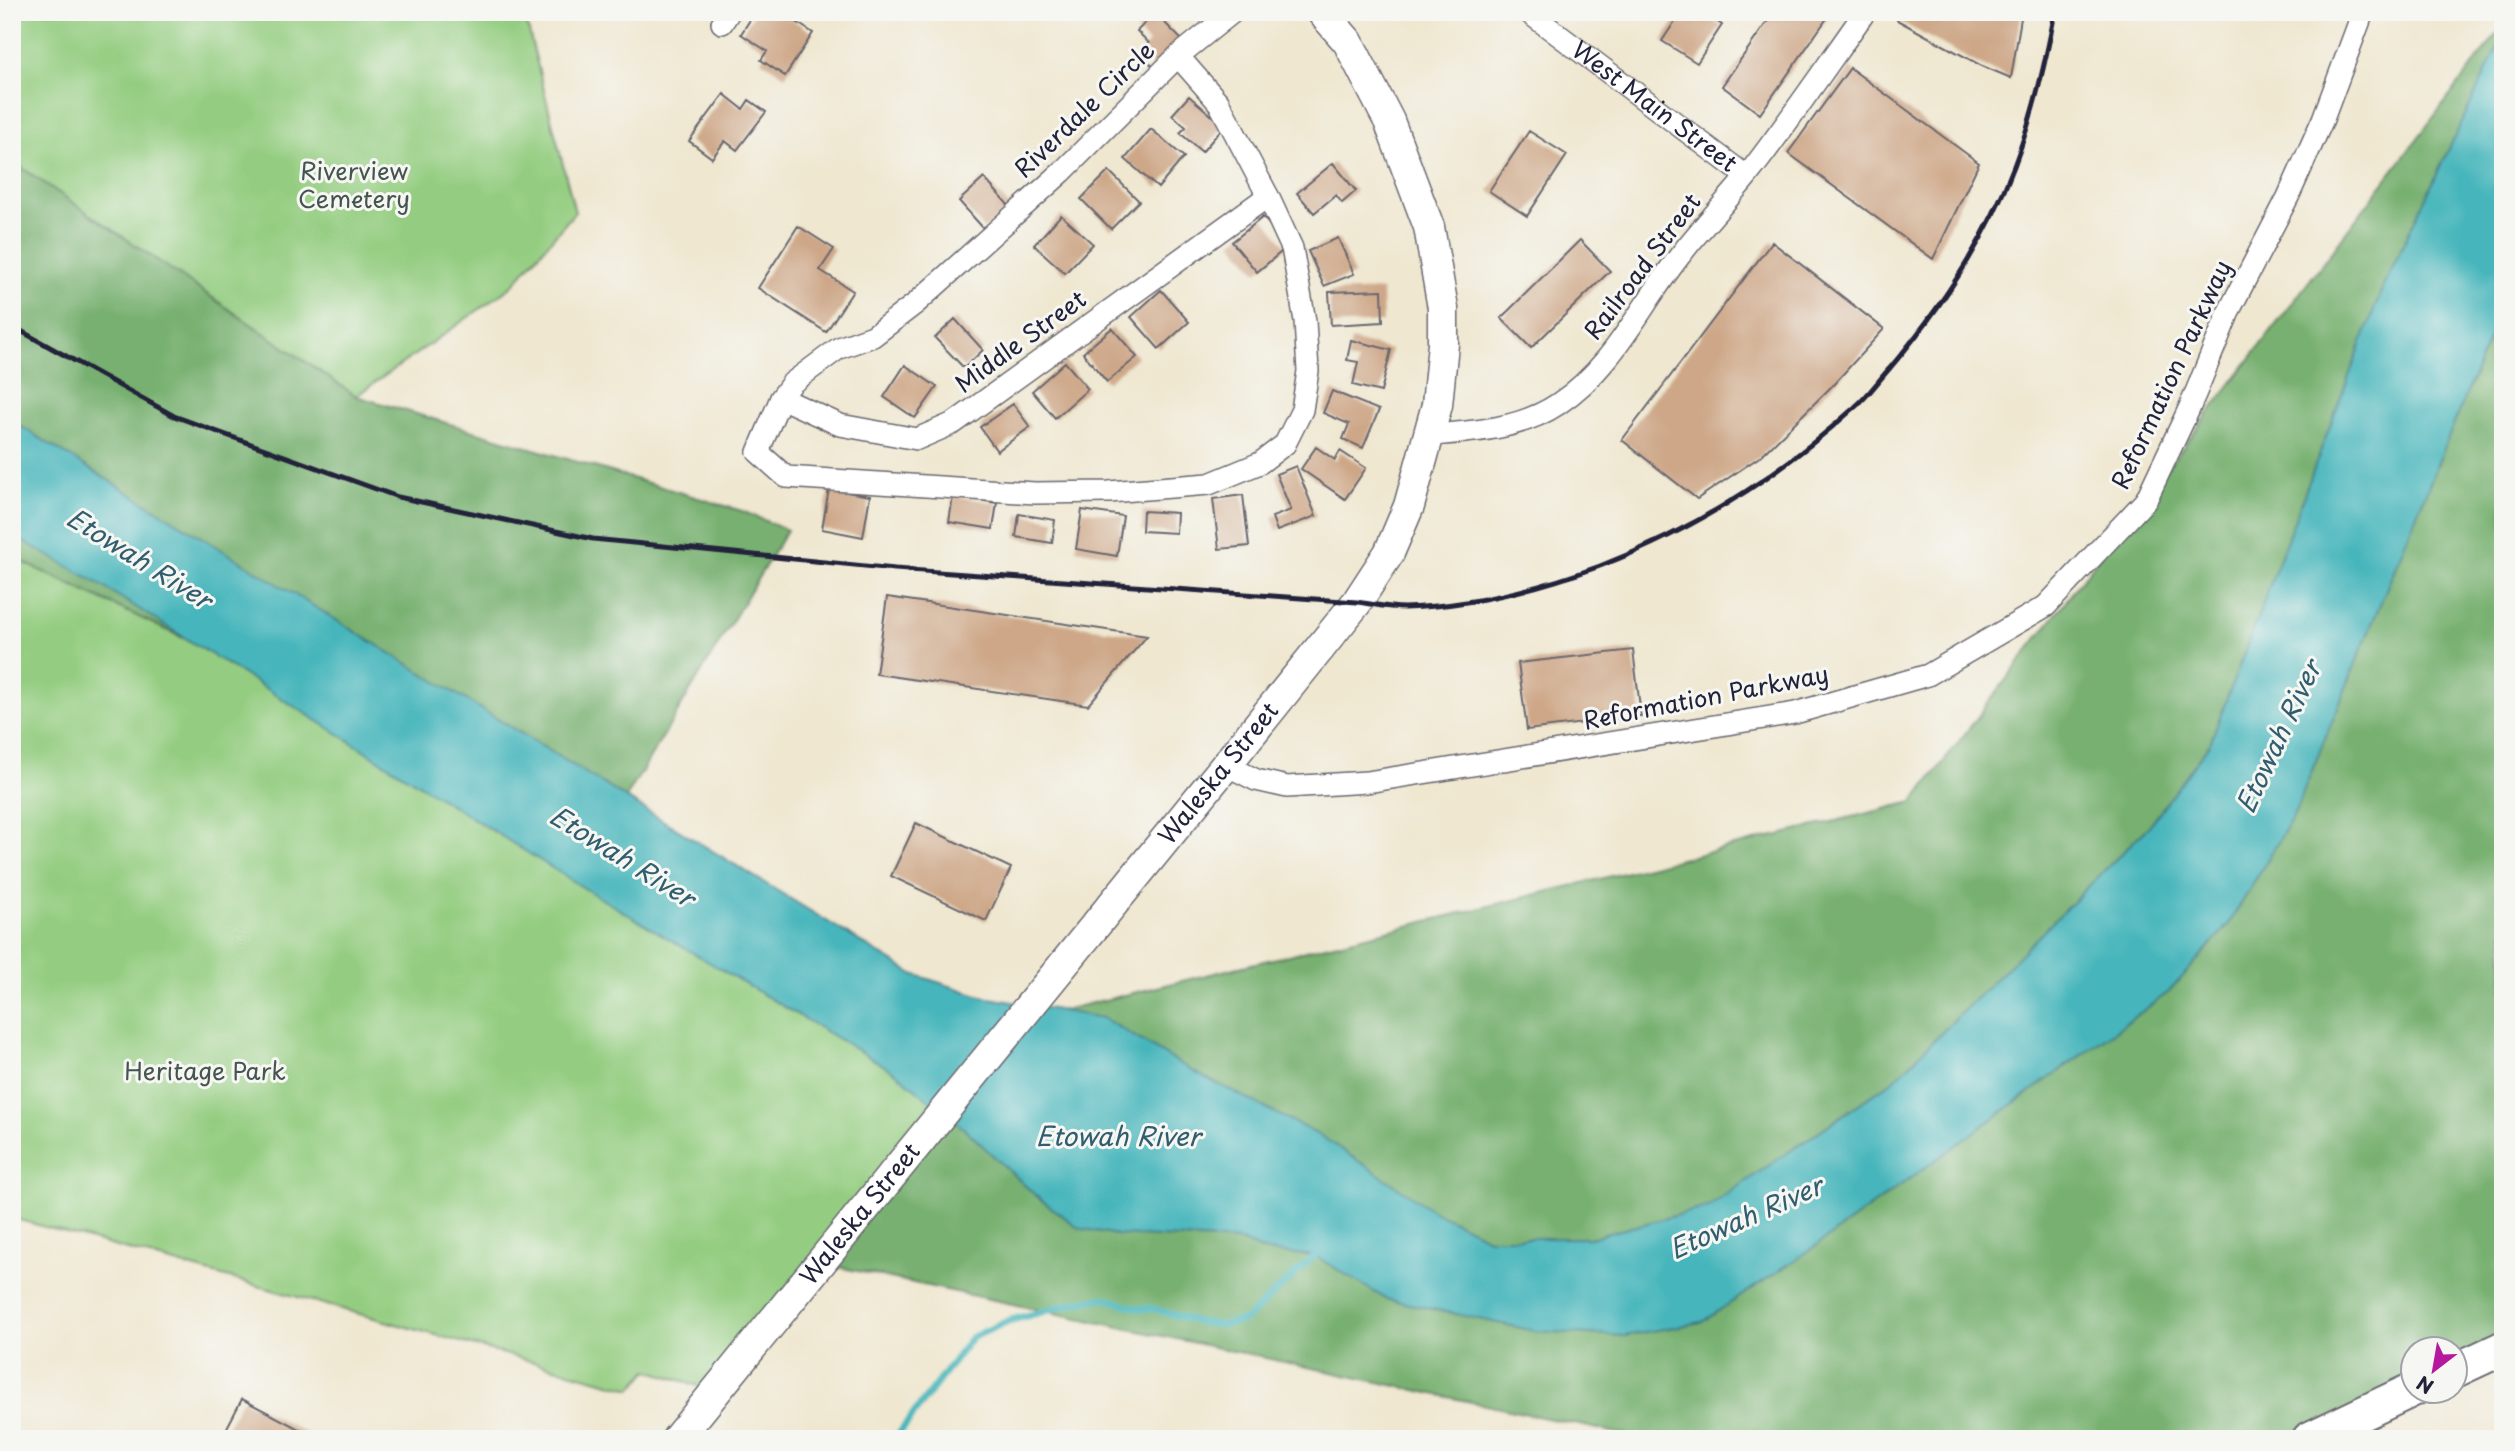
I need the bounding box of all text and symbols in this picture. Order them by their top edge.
street label: West Main Street [1565,31,1746,180]
street label: Riverdale Circle [1005,32,1162,185]
park label: Riverview Cemetery [298,152,410,216]
street label: Railroad Street [1574,185,1709,347]
street label: Reformation Parkway [2101,254,2239,495]
street label: Middle Street [947,280,1093,400]
water label: Etowah River [60,498,223,620]
water label: Etowah River [2225,651,2331,819]
street label: Reformation Parkway [1580,655,1831,737]
street label: Waleska Street [1148,693,1286,851]
water label: Etowah River [543,796,706,918]
park label: Heritage Park [124,1052,286,1088]
water label: Etowah River [1036,1116,1203,1155]
street label: Waleska Street [790,1134,927,1292]
water label: Etowah River [1662,1164,1831,1268]
north arrow [2400,1336,2470,1406]
text: N [2411,1370,2438,1401]

